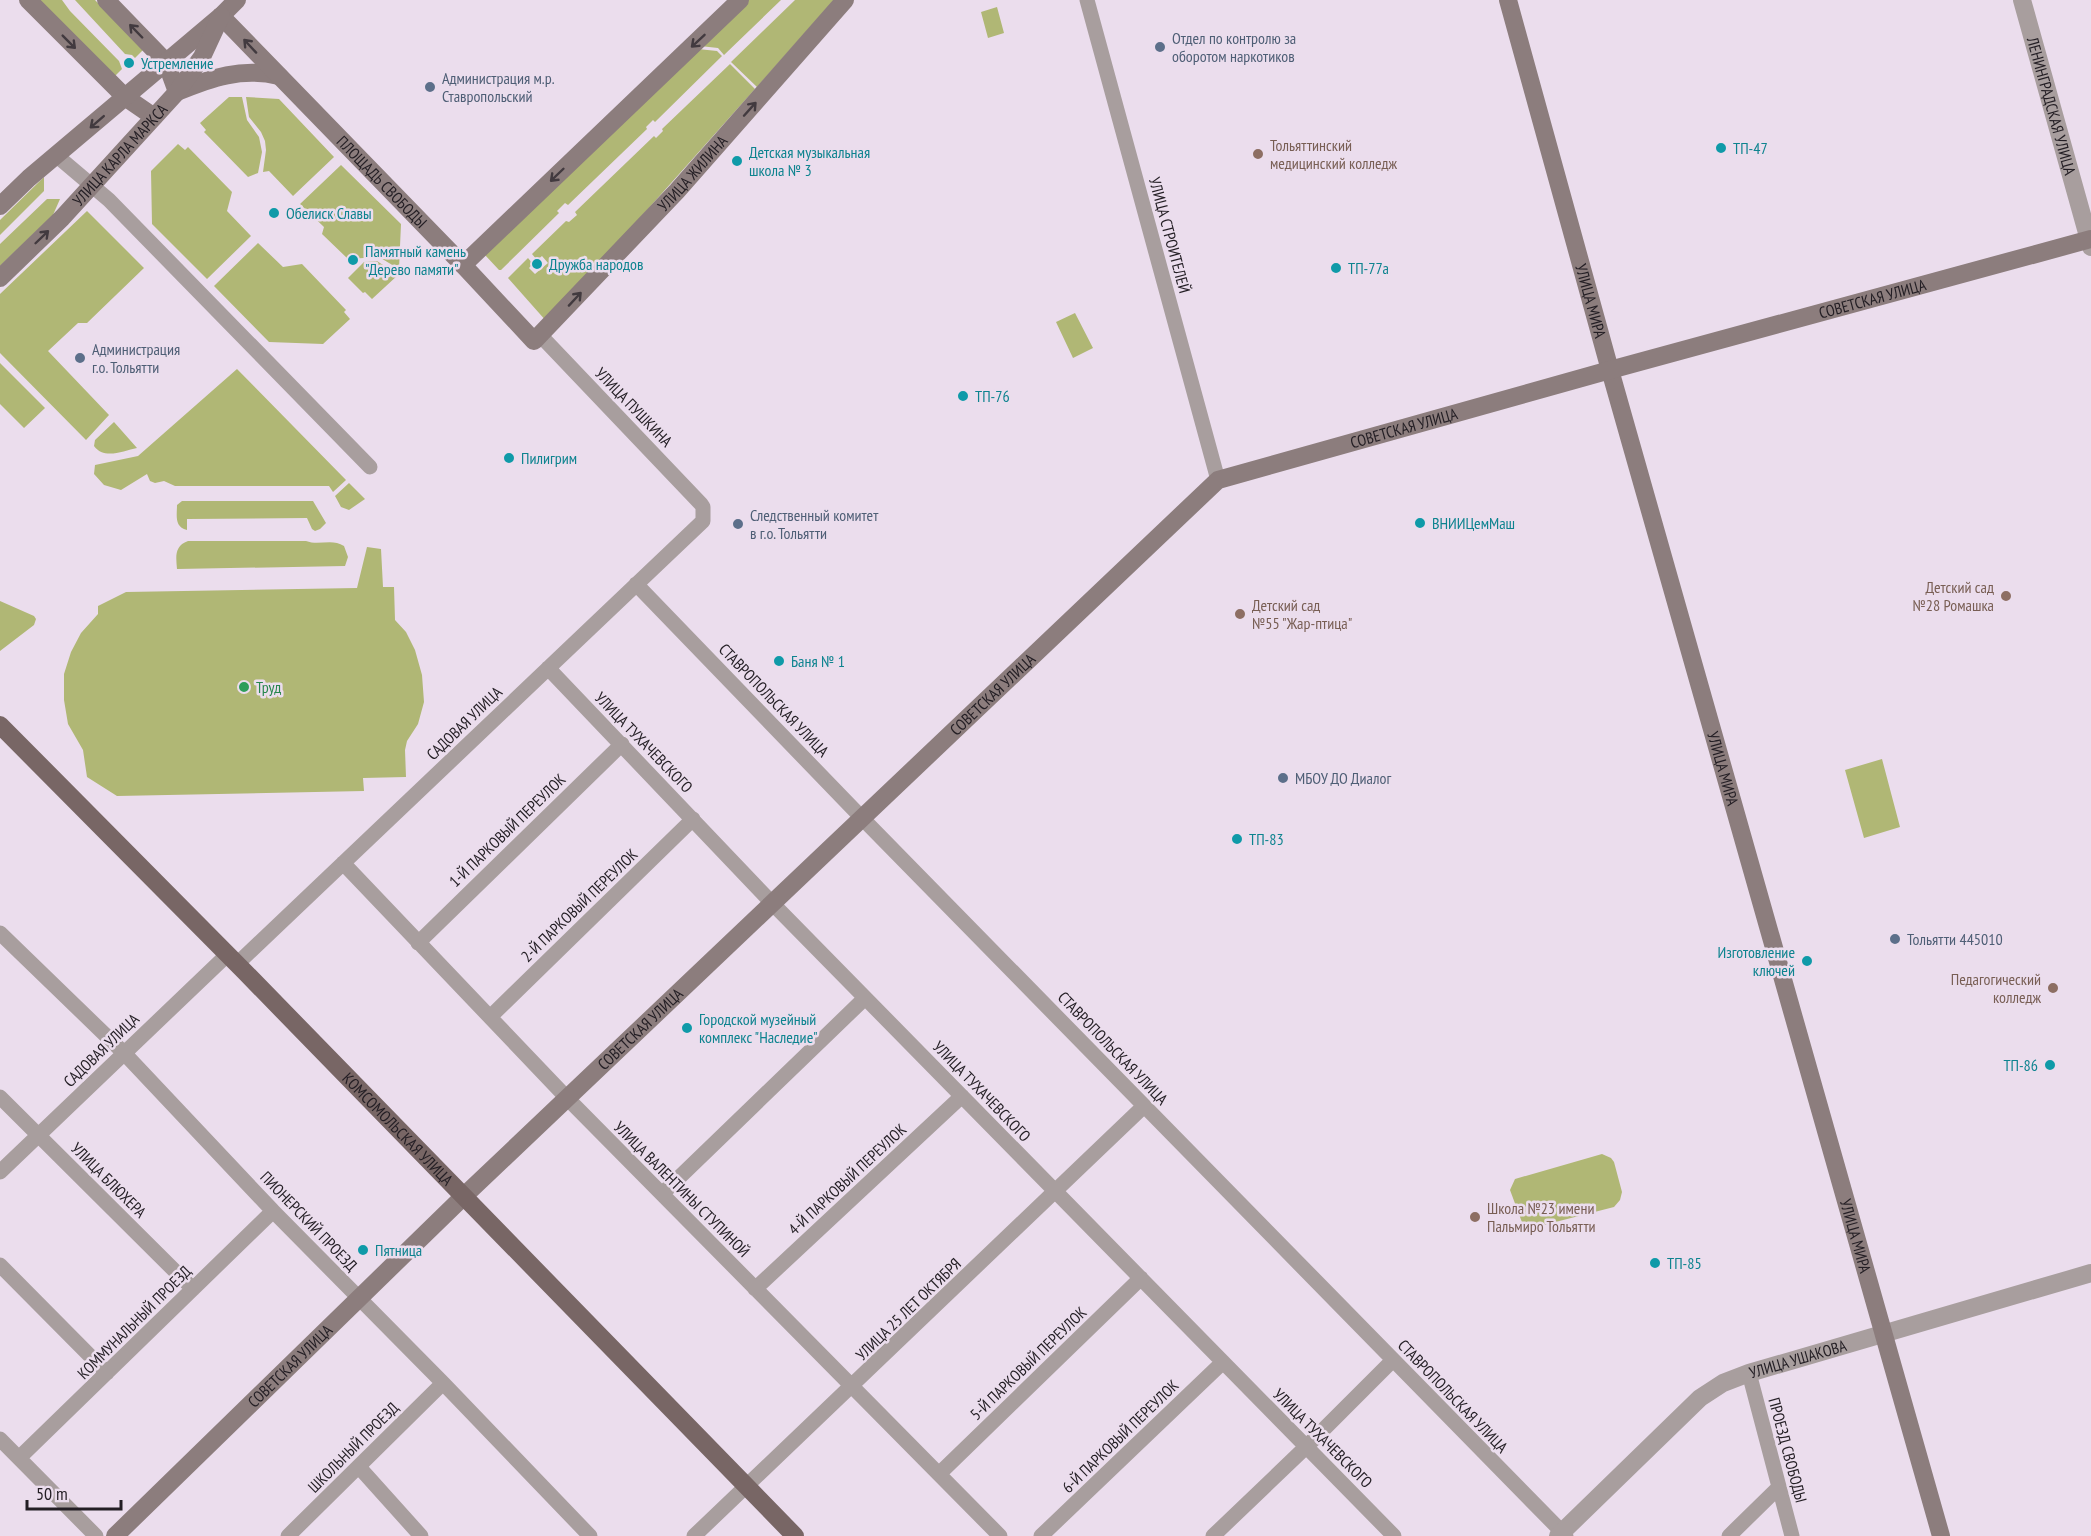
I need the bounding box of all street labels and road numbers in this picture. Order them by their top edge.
street label: ЛЕНИНГРАДСКАЯ УЛИЦА [2023,34,2080,178]
street label: УЛИЦА КАРЛА МАРКСА [68,99,172,210]
street label: ПЛОЩАДЬ СВОБОДЫ [333,131,431,232]
street label: УЛИЦА ЖИЛИНА [653,131,732,215]
street label: УЛИЦА СТРОИТЕЛЕЙ [1145,175,1195,295]
street label: УЛИЦА МИРА [1571,262,1611,340]
street label: СОВЕТСКАЯ УЛИЦА [1816,274,1928,323]
street label: УЛИЦА ПУШКИНА [591,363,677,451]
street label: СОВЕТСКАЯ УЛИЦА [1348,403,1460,452]
street label: СТАВРОПОЛЬСКАЯ УЛИЦА [715,639,833,761]
street label: СОВЕТСКАЯ УЛИЦА [946,649,1040,739]
street label: САДОВАЯ УЛИЦА [422,682,506,764]
street label: УЛИЦА ТУХАЧЕВСКОГО [591,688,697,797]
street label: УЛИЦА МИРА [1703,729,1743,808]
street label: 1-Й ПАРКОВЫЙ ПЕРЕУЛОК [445,769,570,891]
street label: 2-Й ПАРКОВЫЙ ПЕРЕУЛОК [517,844,642,966]
street label: СОВЕТСКАЯ УЛИЦА [593,983,687,1074]
street label: СТАВРОПОЛЬСКАЯ УЛИЦА [1054,987,1172,1109]
street label: САДОВАЯ УЛИЦА [59,1009,143,1091]
street label: УЛИЦА ТУХАЧЕВСКОГО [929,1037,1035,1146]
street label: КОМСОМОЛЬСКАЯ УЛИЦА [338,1068,458,1190]
street label: УЛИЦА ВАЛЕНТИНЫ СТУПИНОЙ [610,1117,754,1261]
street label: 4-Й ПАРКОВЫЙ ПЕРЕУЛОК [784,1119,910,1239]
street label: УЛИЦА БЛЮХЕРА [67,1138,151,1222]
street label: ПИОНЕРСКИЙ ПРОЕЗД [256,1167,362,1275]
street label: УЛИЦА МИРА [1836,1197,1876,1276]
street label: УЛИЦА 25 ЛЕТ ОКТЯБРЯ [851,1254,965,1364]
street label: КОММУНАЛЬНЫЙ ПРОЕЗД [73,1261,195,1383]
street label: 5-Й ПАРКОВЫЙ ПЕРЕУЛОК [966,1302,1091,1424]
street label: СОВЕТСКАЯ УЛИЦА [243,1320,337,1411]
street label: СТАВРОПОЛЬСКАЯ УЛИЦА [1394,1335,1512,1457]
street label: УЛИЦА УШАКОВА [1747,1335,1849,1382]
street label: 6-Й ПАРКОВЫЙ ПЕРЕУЛОК [1058,1375,1183,1497]
street label: УЛИЦА ТУХАЧЕВСКОГО [1269,1384,1377,1492]
street label: ПРОЕЗД СВОБОДЫ [1764,1395,1812,1505]
street label: ШКОЛЬНЫЙ ПРОЕЗД [303,1397,403,1497]

